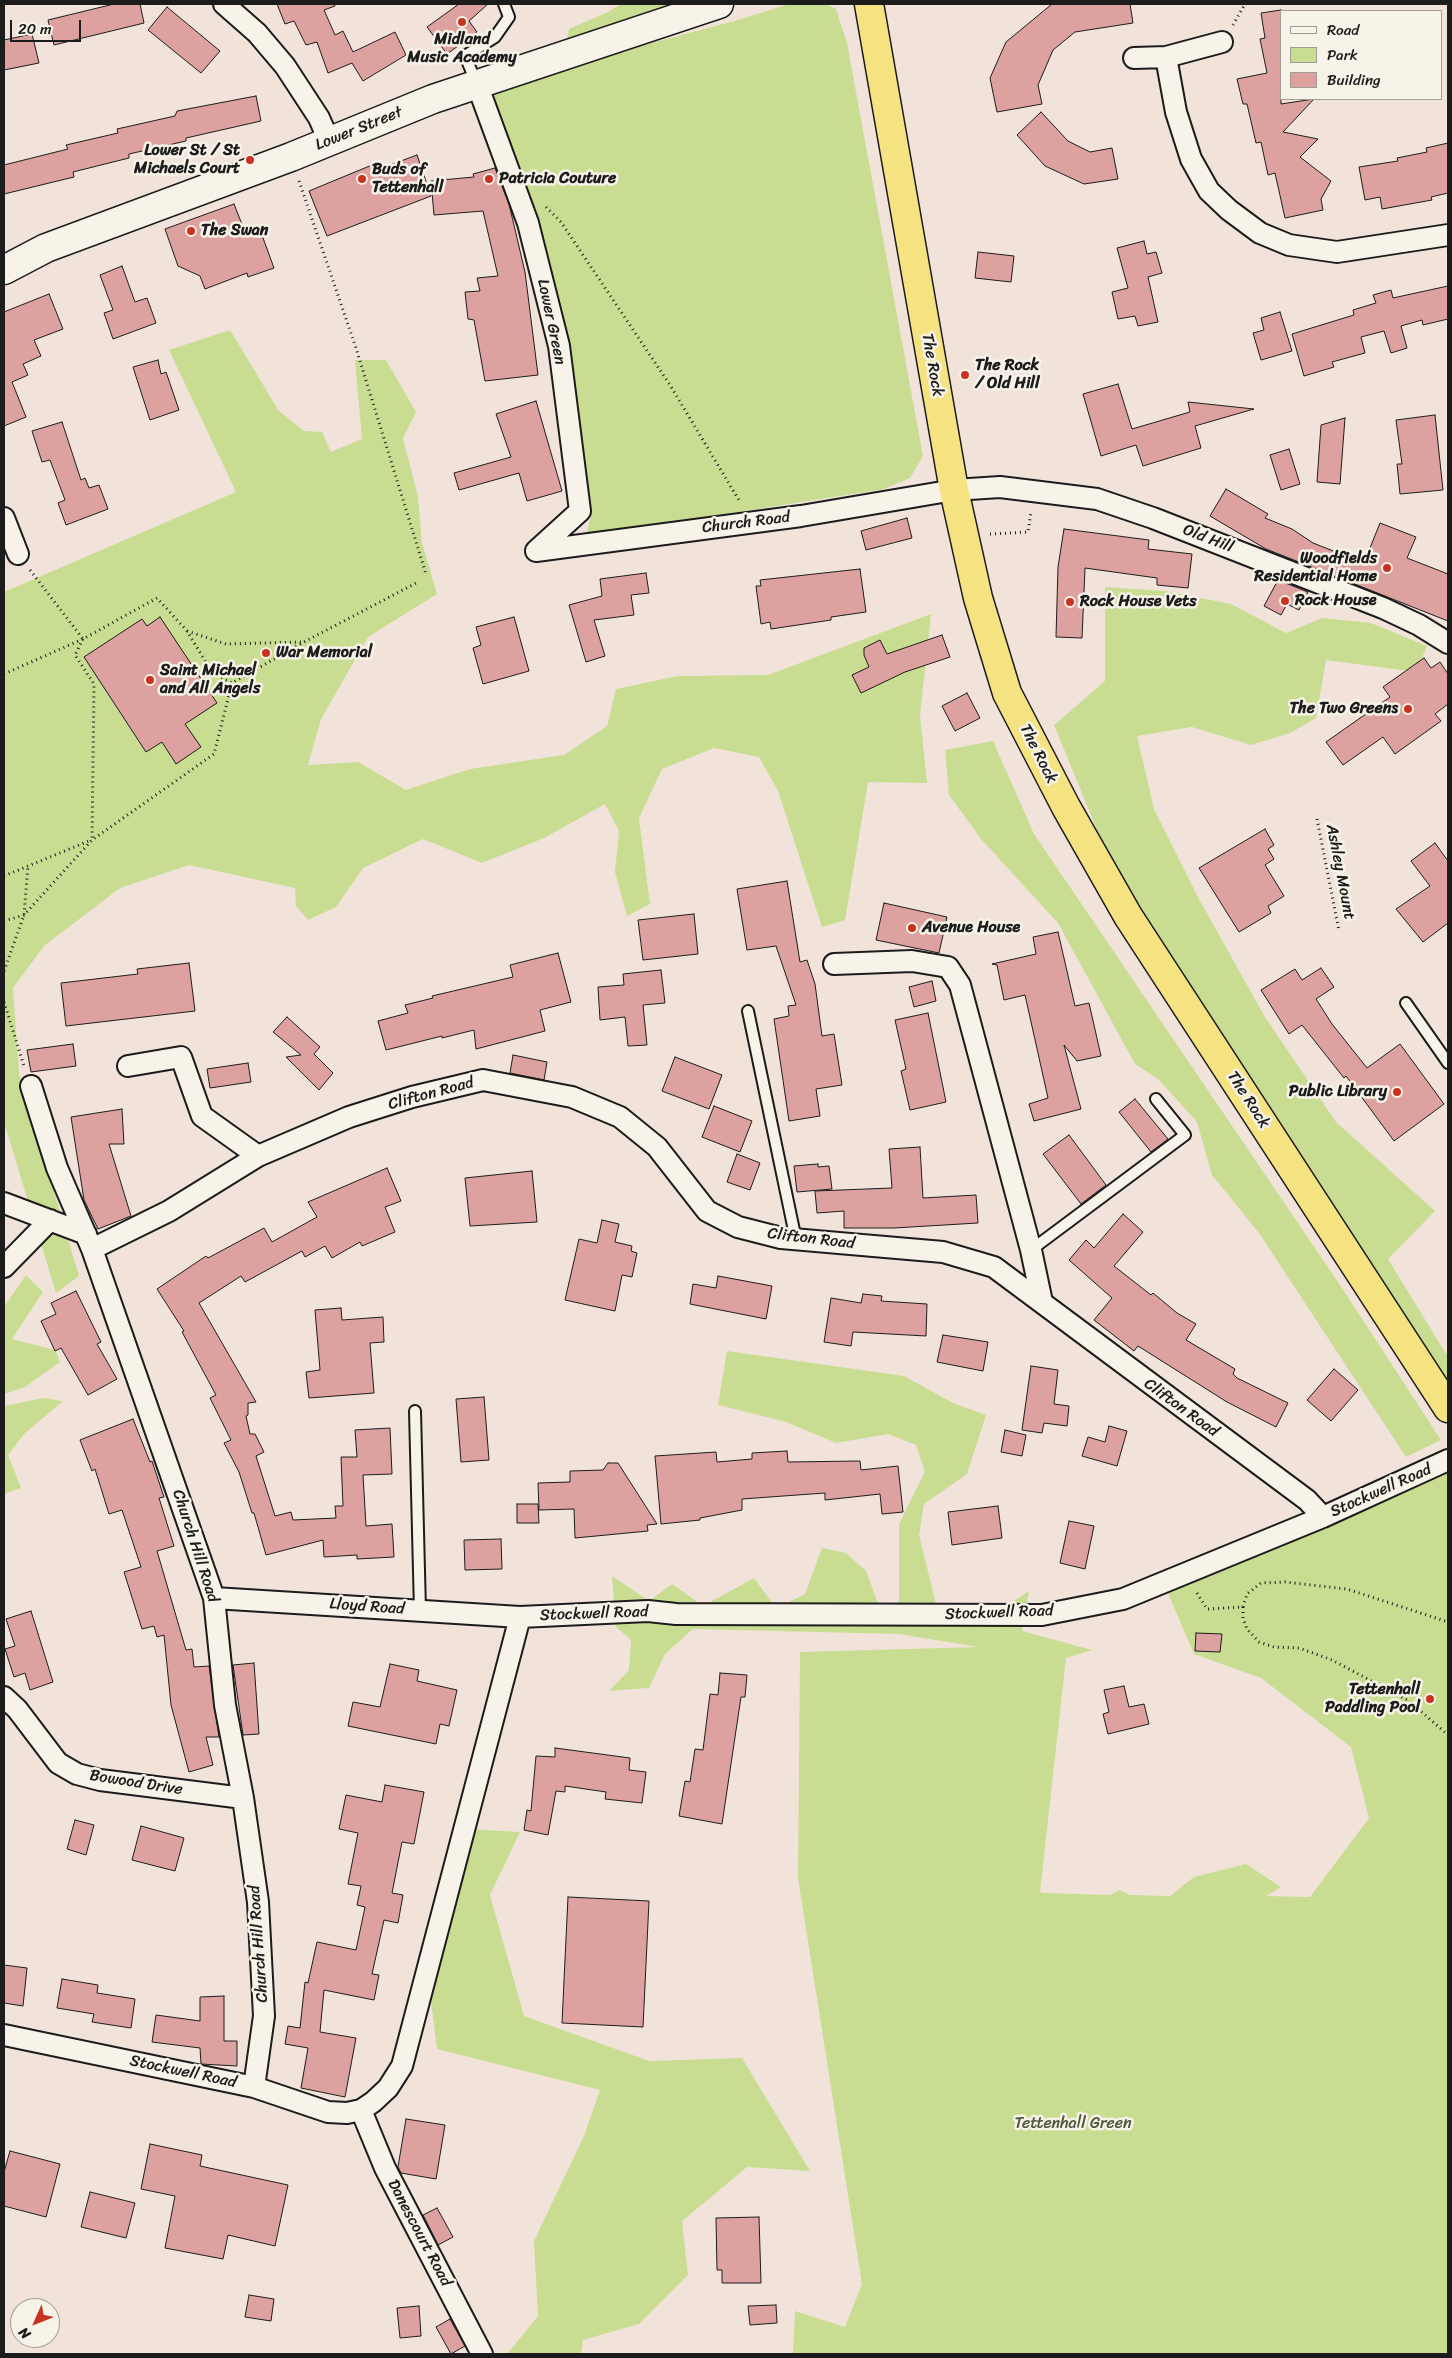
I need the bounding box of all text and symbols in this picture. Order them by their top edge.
scale bar [12,10,84,42]
legend [1280,10,1442,100]
text: 20 m [18,16,52,42]
marker: Midland Music Academy [456,16,468,28]
text: Road [1327,17,1359,43]
place label: Midland Music Academy [407,30,517,68]
text: Park [1327,42,1358,68]
text: Building [1327,67,1381,93]
street label: Lower Street [313,103,405,155]
place label: Lower St / St Michaels Court [134,141,240,179]
marker: Lower St / St Michaels Court [244,154,256,166]
place label: Buds of Tettenhall [372,160,443,198]
place label: Patricia Couture [499,169,616,189]
marker: Buds of Tettenhall [356,173,368,185]
marker: Patricia Couture [483,173,495,185]
place label: The Swan [201,221,268,241]
marker: The Swan [185,225,197,237]
street label: Lower Green [533,277,569,367]
street label: The Rock [917,332,947,398]
place label: The Rock / Old Hill [975,356,1039,394]
marker: The Rock / Old Hill [959,369,971,381]
street label: Church Road [701,508,791,538]
street label: Old Hill [1180,521,1236,557]
place label: Woodfields Residential Home [1254,549,1377,587]
marker: Woodfields Residential Home [1381,562,1393,574]
place label: Rock House [1295,591,1377,611]
place label: Rock House Vets [1080,592,1197,612]
marker: Rock House [1279,595,1291,607]
marker: Rock House Vets [1064,596,1076,608]
place label: War Memorial [276,643,372,663]
marker: War Memorial [260,647,272,659]
place label: Saint Michael and All Angels [160,661,260,699]
marker: Saint Michael and All Angels [144,674,156,686]
place label: The Two Greens [1289,699,1398,719]
marker: The Two Greens [1402,703,1414,715]
street label: The Rock [1015,721,1061,787]
street label: Ashley Mount [1321,823,1359,921]
place label: Avenue House [922,918,1020,938]
marker: Avenue House [906,922,918,934]
street label: The Rock [1223,1068,1273,1132]
street label: Clifton Road [386,1073,476,1115]
place label: Public Library [1289,1082,1387,1102]
marker: Public Library [1391,1086,1403,1098]
street label: Clifton Road [766,1224,856,1254]
street label: Clifton Road [1140,1374,1222,1442]
street label: Stockwell Road [1328,1460,1434,1522]
street label: Church Hill Road [168,1487,222,1605]
street label: Lloyd Road [329,1595,405,1619]
street label: Stockwell Road [944,1602,1054,1624]
street label: Stockwell Road [539,1603,649,1625]
place label: Tettenhall Paddling Pool [1325,1680,1420,1718]
marker: Tettenhall Paddling Pool [1424,1693,1436,1705]
street label: Bowood Drive [88,1766,184,1800]
street label: Church Hill Road [245,1885,273,2003]
street label: Stockwell Road [128,2051,238,2093]
park label: Tettenhall Green [1014,2114,1132,2134]
street label: Danescourt Road [383,2176,455,2290]
north arrow [10,2298,60,2348]
text: N [12,2321,37,2345]

